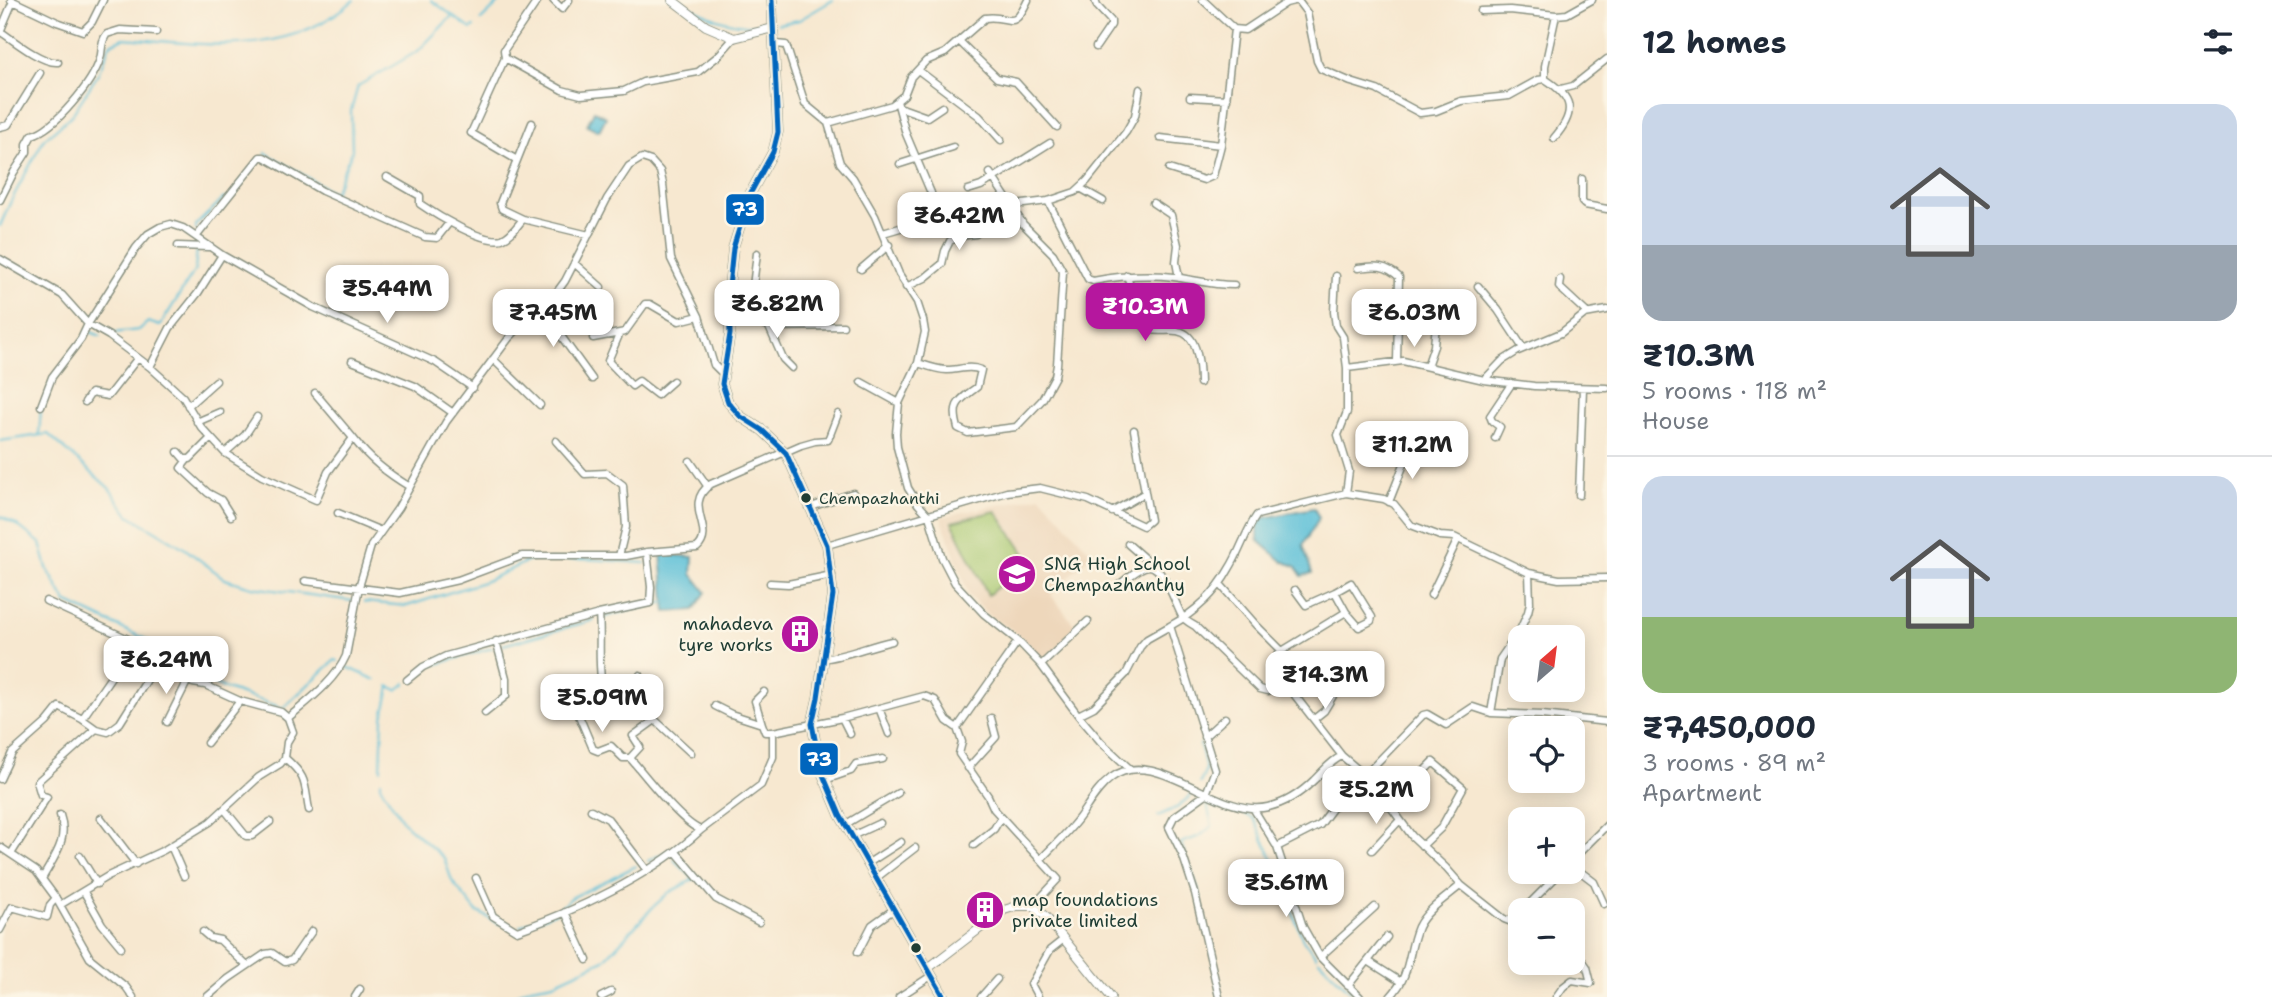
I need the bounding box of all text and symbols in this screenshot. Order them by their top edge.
text: 12 homes [1642,22,1786,63]
icon: filters [2199,23,2237,61]
icon: home [1877,149,2003,275]
pin: ₹6.42M [902,192,1016,252]
line badge: 73 [725,193,765,226]
text: 73 [732,197,758,222]
text: ₹6.42M [913,200,1005,230]
pin: ₹5.44M [330,266,444,325]
text: ₹5.44M [342,273,432,303]
pin: ₹6.82M [720,280,834,340]
pin: ₹10.3M [1088,284,1202,343]
text: ₹6.82M [730,288,824,318]
pin: ₹7.45M [496,290,610,349]
pin: ₹6.03M [1357,290,1471,349]
text: ₹10.3M [1102,291,1188,321]
text: ₹7.45M [509,297,597,327]
text: ₹6.03M [1368,297,1460,327]
text: ₹10.3M [1642,335,1755,376]
text: 5 rooms · 118 m² [1642,376,1827,406]
text: House [1642,406,1710,436]
pin: ₹11.2M [1355,421,1469,481]
text: ₹11.2M [1371,429,1453,459]
place label: Chempazhanthi [819,488,940,509]
marker: Chempazhanthi [799,491,813,505]
icon: home [1877,521,2003,647]
place label: SNG High School Chempazhanthy [1044,552,1191,597]
school or university icon: SNG High School Chempazhanthy [996,553,1038,595]
place label: mahadeva tyre works [679,612,773,657]
building icon: mahadeva tyre works [779,613,821,655]
north arrow [1508,625,1586,702]
map controls [1508,625,1585,975]
pin: ₹6.24M [109,636,223,696]
text: ₹6.24M [120,644,212,674]
pin: ₹14.3M [1268,652,1382,711]
text: ₹14.3M [1282,659,1368,689]
pin: ₹5.09M [545,674,659,734]
text: ₹5.09M [556,682,648,712]
text: ₹7,450,000 [1642,707,1816,748]
button: locate [1508,716,1585,793]
line badge: 73 [799,742,839,776]
text: 73 [806,747,832,772]
text: 3 rooms · 89 m² [1642,748,1826,778]
pin: ₹5.2M [1327,766,1425,826]
text: ₹5.2M [1338,774,1414,804]
text: Apartment [1642,778,1762,808]
button: + [1508,807,1585,884]
pin: ₹5.61M [1229,860,1343,919]
text: ₹5.61M [1244,867,1328,897]
place label: map foundations private limited [1012,888,1158,933]
building icon: map foundations private limited [964,889,1006,931]
button: − [1508,898,1585,975]
unlabelled marker [909,941,923,955]

